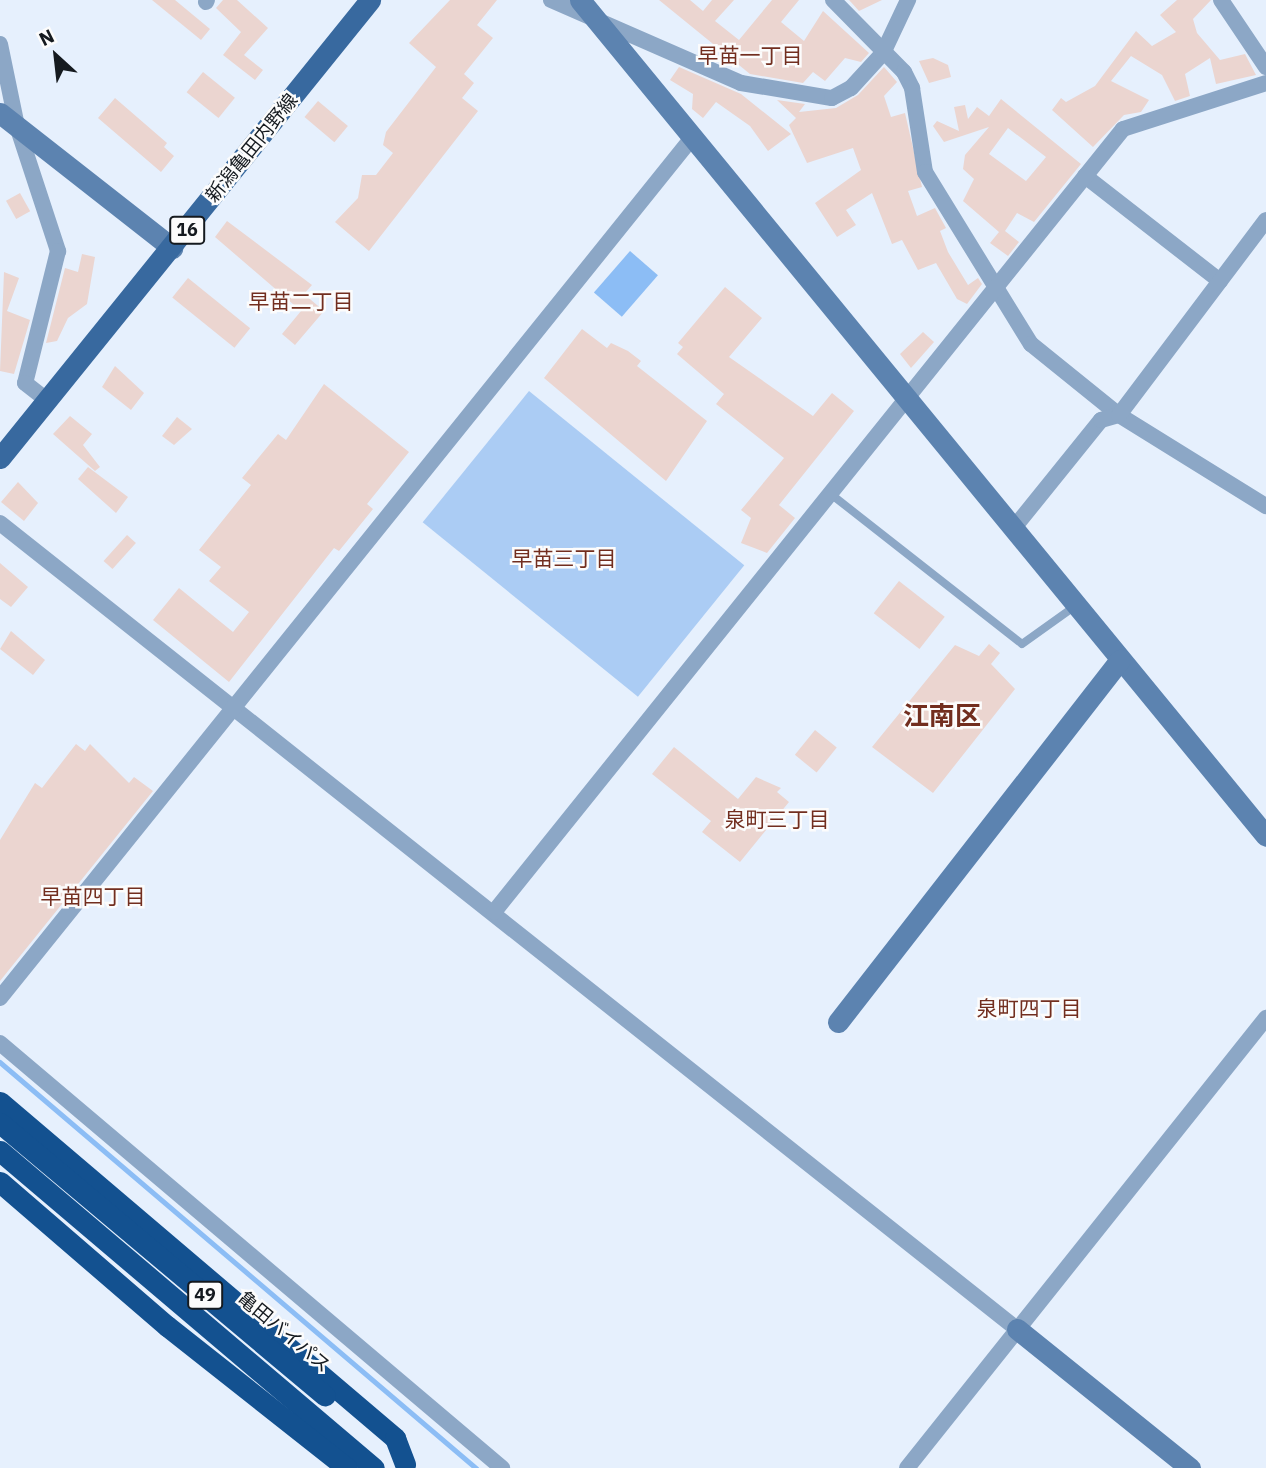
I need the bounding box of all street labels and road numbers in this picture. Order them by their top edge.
street label: 新潟亀田内野線 [201,89,303,207]
road number: 16 [168,215,206,244]
road number: 49 [186,1280,224,1310]
street label: 亀田バイパス [233,1287,335,1377]

